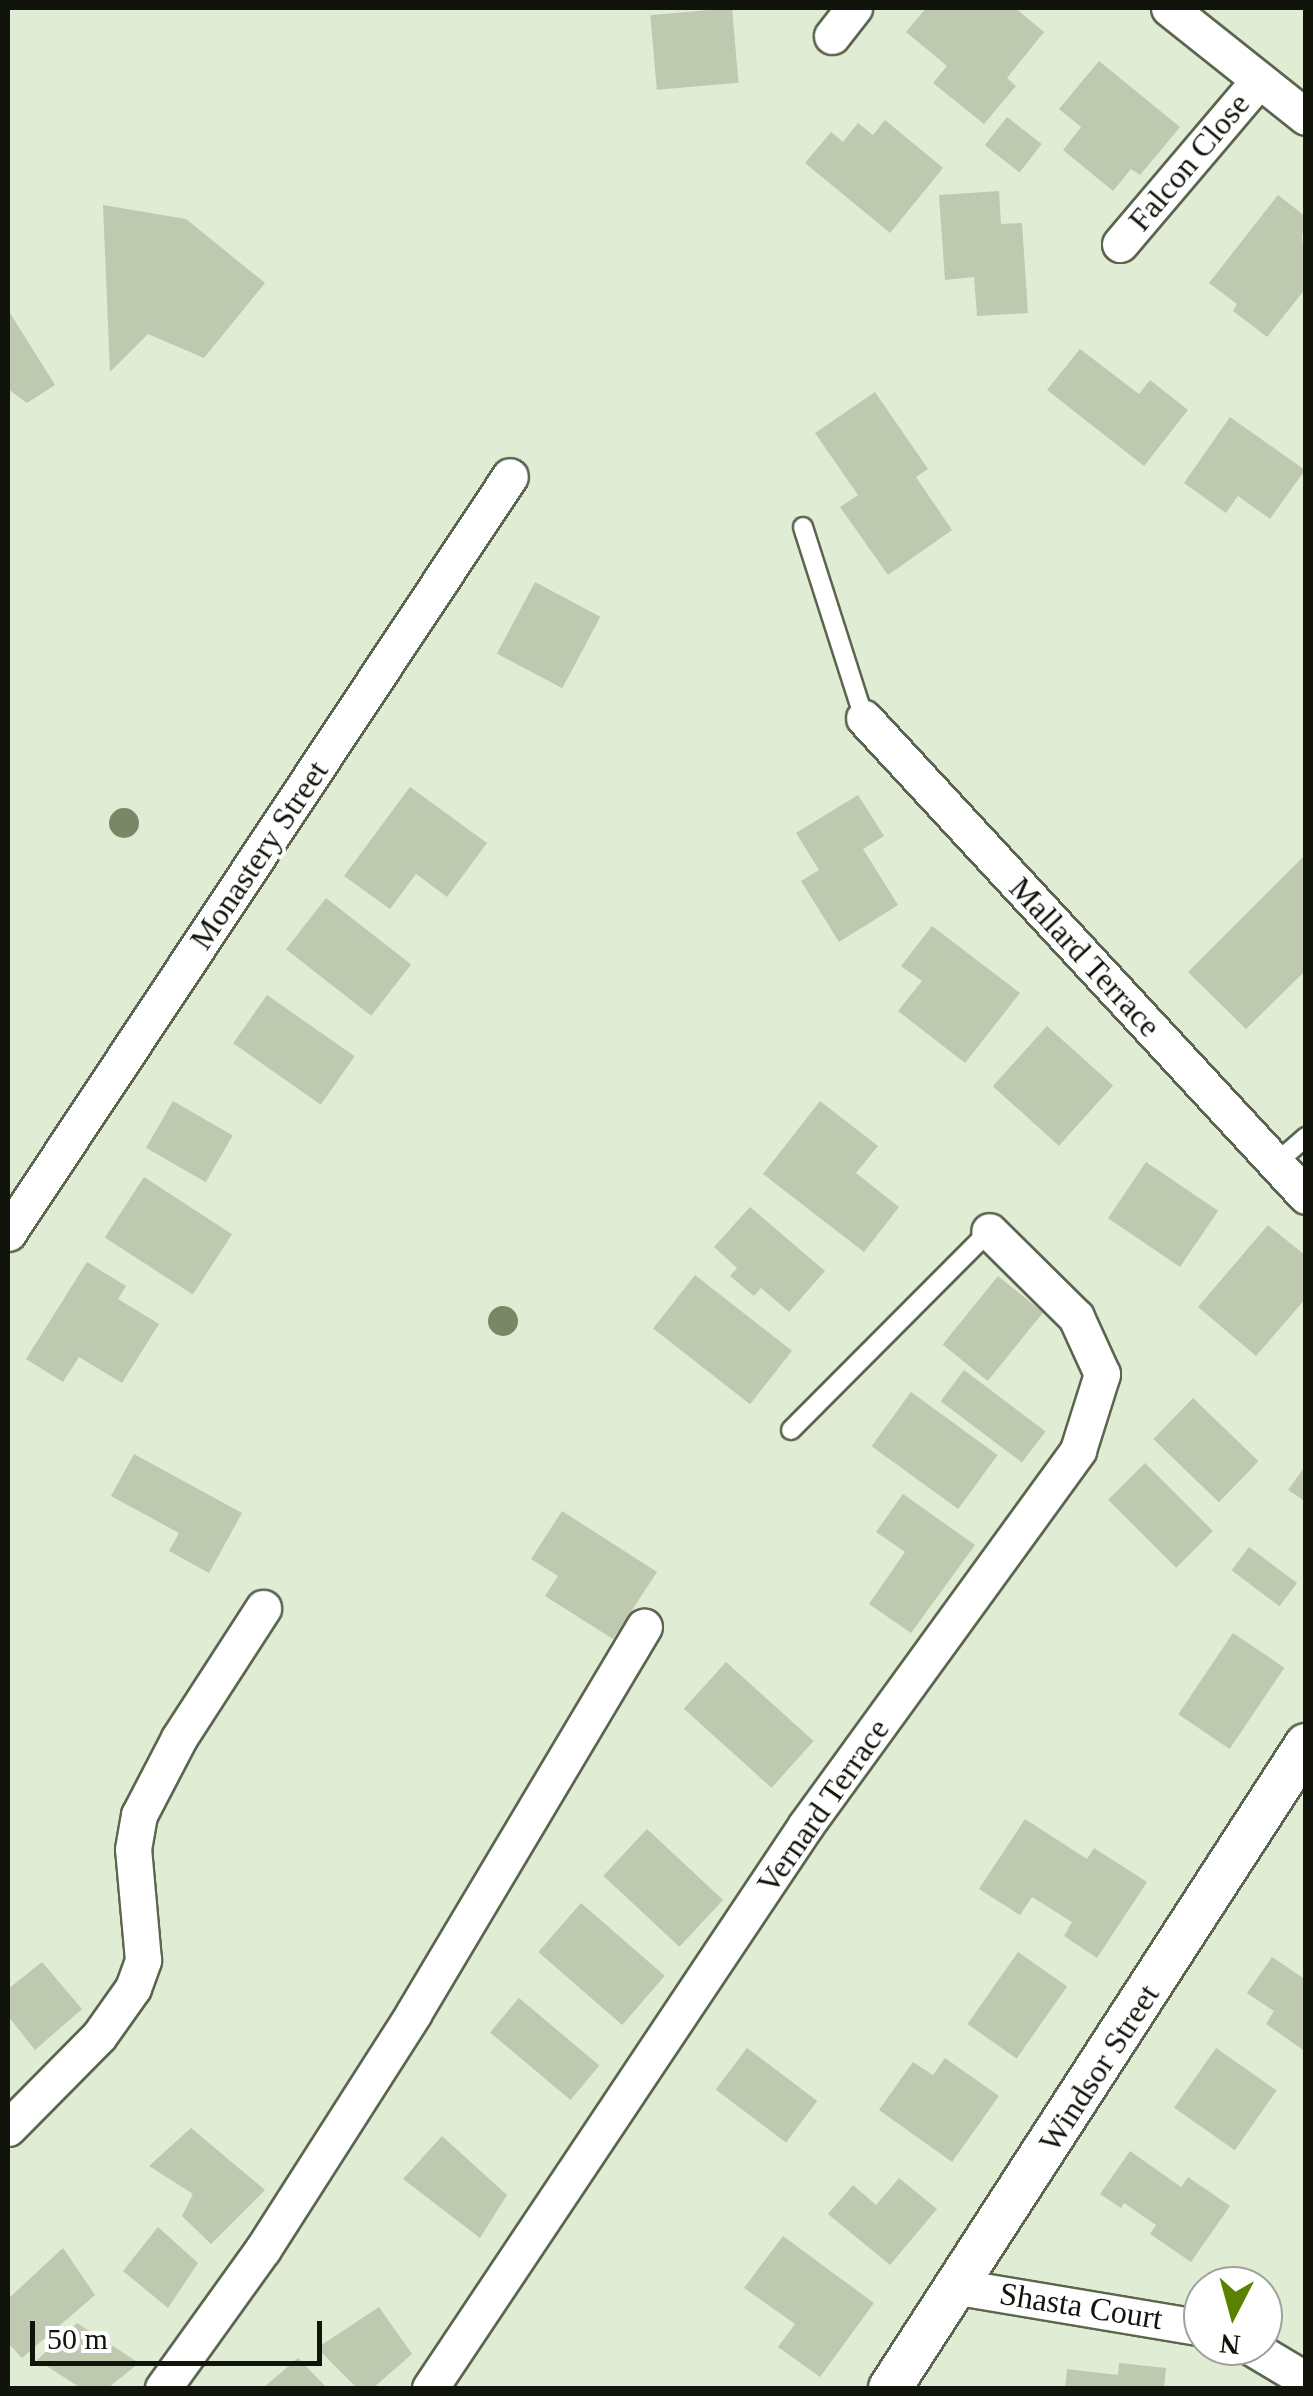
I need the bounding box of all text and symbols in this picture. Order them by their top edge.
street label: Falcon Close [1120,85,1258,239]
street label: Monastery Street [182,753,336,957]
street label: Mallard Terrace [1001,869,1169,1045]
street label: Vernard Terrace [749,1711,897,1901]
street label: Windsor Street [1031,1977,1167,2159]
north arrow [1183,2266,1283,2366]
street label: Shasta Court [997,2274,1165,2338]
scale bar [35,2301,328,2363]
text: 50 m [47,2322,108,2355]
text: N [1218,2328,1242,2361]

